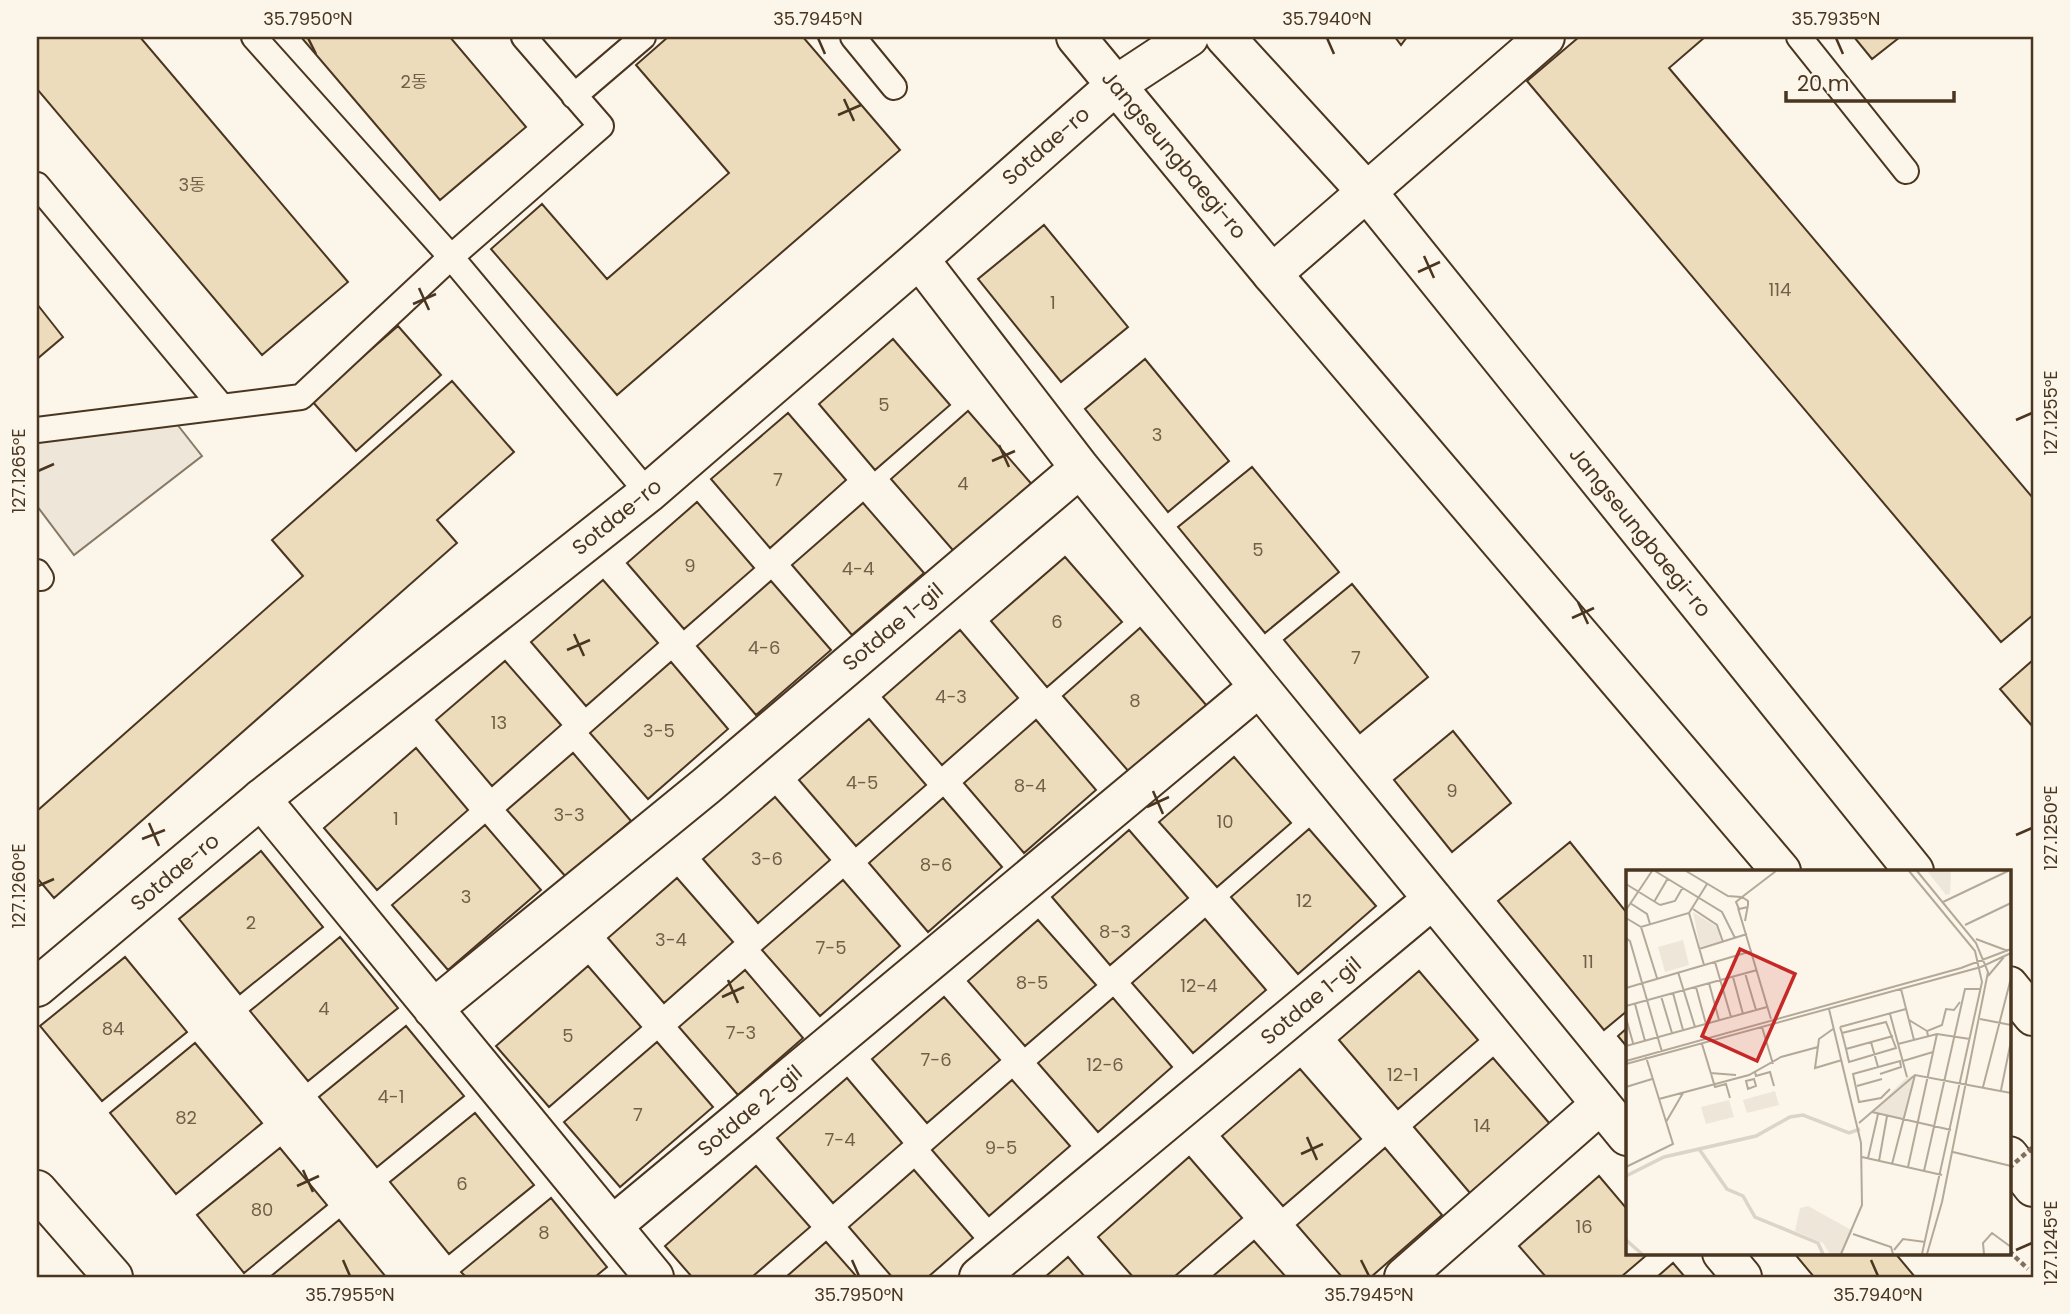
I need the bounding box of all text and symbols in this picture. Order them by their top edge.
text: 35.7950°N [263,6,353,31]
text: 35.7945°N [773,6,863,31]
text: 35.7940°N [1282,6,1372,31]
text: 35.7935°N [1792,6,1880,31]
scale bar [1786,60,1954,104]
street label: Jangseungbaegi-ro [1095,64,1254,245]
house number: 2동 [401,69,427,94]
text: 20 m [1797,69,1850,98]
street label: Sotdae-ro [996,99,1096,192]
house number: 3동 [178,172,206,197]
house number: 114 [1769,277,1791,302]
house number: 1 [1050,290,1056,315]
text: 127.1255°E [2038,370,2063,456]
house number: 5 [878,392,890,417]
house number: 3 [1152,422,1162,447]
text: 127.1265°E [6,428,31,514]
street label: Jangseungbaegi-ro [1563,440,1718,623]
house number: 7 [773,467,783,492]
street label: Sotdae-ro [566,471,668,562]
house number: 4 [957,471,969,496]
house number: 5 [1252,537,1264,562]
house number: 9 [684,553,696,578]
house number: 4-4 [842,556,874,581]
street label: Sotdae 1-gil [836,576,949,677]
house number: 6 [1051,609,1063,634]
house number: 4-6 [748,635,780,660]
house number: 7 [1351,645,1361,670]
house number: 4-3 [935,684,967,709]
house number: 8 [1129,688,1141,713]
house number: 13 [491,710,507,735]
house number: 3-5 [643,718,675,743]
house number: 4-5 [846,770,878,795]
house number: 8-4 [1014,773,1046,798]
house number: 9 [1446,778,1458,803]
text: 127.1250°E [2038,785,2063,871]
house number: 3-3 [553,802,585,827]
house number: 1 [393,806,399,831]
house number: 10 [1216,809,1234,834]
street label: Sotdae-ro [124,826,225,917]
text: 127.1260°E [6,843,31,929]
house number: 3-6 [751,846,783,871]
house number: 8-6 [920,852,952,877]
inset map [1626,870,2010,1254]
house number: 3 [461,884,471,909]
house number: 12 [1296,888,1312,913]
house number: 2 [246,910,256,935]
house number: 8-3 [1099,919,1131,944]
house number: 3-4 [655,927,687,952]
house number: 7-5 [815,935,847,960]
house number: 11 [1582,949,1594,974]
street label: Sotdae 1-gil [1254,950,1367,1051]
house number: 8-5 [1016,970,1048,995]
house number: 12-4 [1180,973,1218,998]
house number: 4 [318,996,330,1021]
house number: 84 [102,1016,124,1041]
house number: 7-3 [726,1020,756,1045]
house number: 5 [562,1023,574,1048]
house number: 7-6 [920,1047,952,1072]
house number: 12-6 [1086,1052,1124,1077]
street label: Sotdae 2-gil [691,1058,808,1163]
house number: 12-1 [1387,1062,1419,1087]
house number: 4-1 [378,1084,405,1109]
house number: 7 [633,1102,643,1127]
house number: 82 [175,1105,197,1130]
house number: 14 [1473,1113,1491,1138]
house number: 7-4 [824,1127,856,1152]
house number: 9-5 [985,1135,1017,1160]
house number: 6 [456,1171,468,1196]
house number: 80 [251,1197,273,1222]
text: 127.1245°E [2038,1200,2063,1286]
house number: 16 [1575,1214,1593,1239]
house number: 8 [538,1220,550,1245]
text: 35.7955°N [305,1282,395,1307]
text: 35.7950°N [814,1282,904,1307]
text: 35.7945°N [1324,1282,1414,1307]
text: 35.7940°N [1833,1282,1923,1307]

